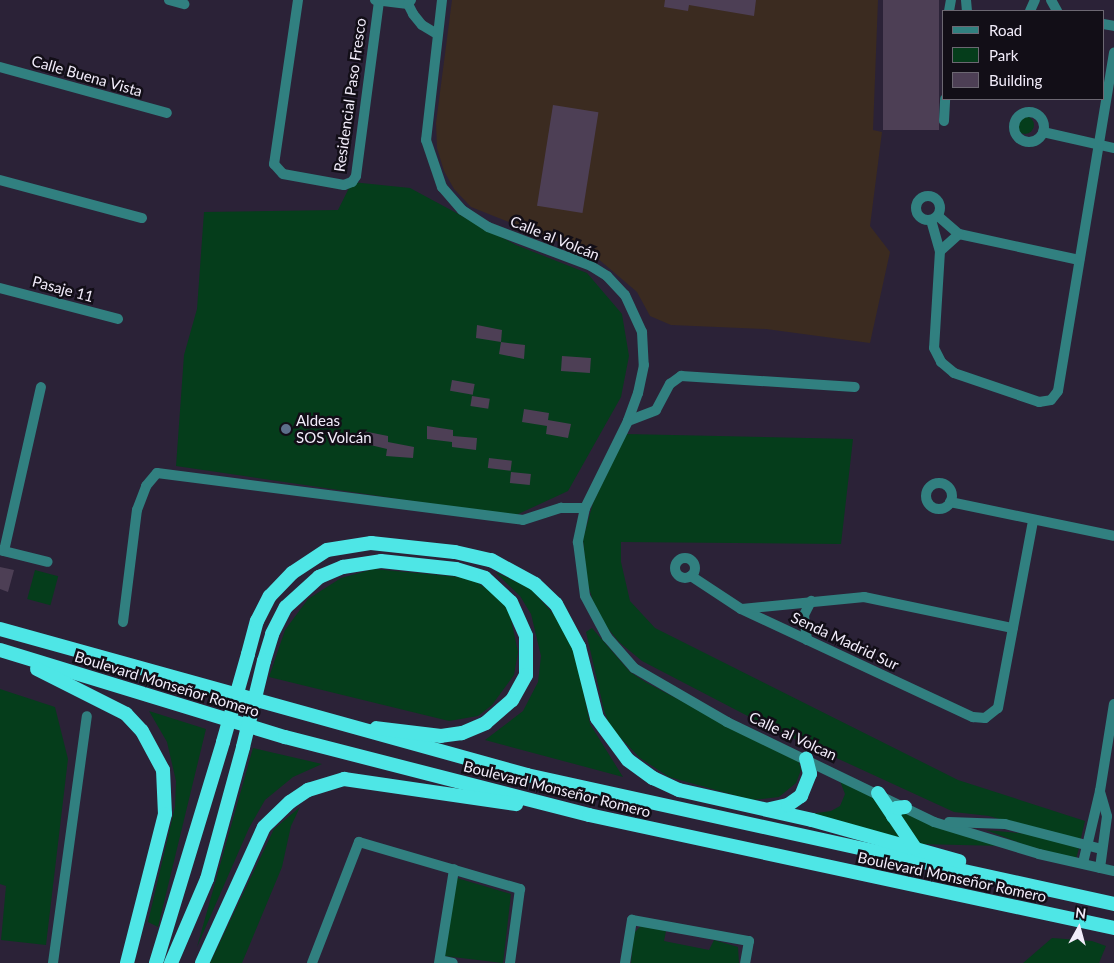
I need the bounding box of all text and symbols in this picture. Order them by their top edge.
legend [942,10,1104,100]
street label: Residencial Paso Fresco [330,17,370,173]
text: Road [989,21,1022,39]
text: Park [989,46,1018,64]
street label: Calle Buena Vista [29,52,145,100]
text: Building [989,71,1042,89]
street label: Calle al Volcán [507,212,603,264]
street label: Pasaje 11 [30,272,96,306]
place label: Aldeas SOS Volcán [296,411,372,446]
marker: Aldeas SOS Volcán [280,423,292,435]
street label: Senda Madrid Sur [788,608,902,674]
street label: Boulevard Monseñor Romero [72,647,262,721]
street label: Calle al Volcan [746,708,840,764]
street label: Boulevard Monseñor Romero [461,757,653,821]
street label: Boulevard Monseñor Romero [856,848,1048,906]
north arrow [1054,903,1104,953]
text: N [1074,904,1087,922]

